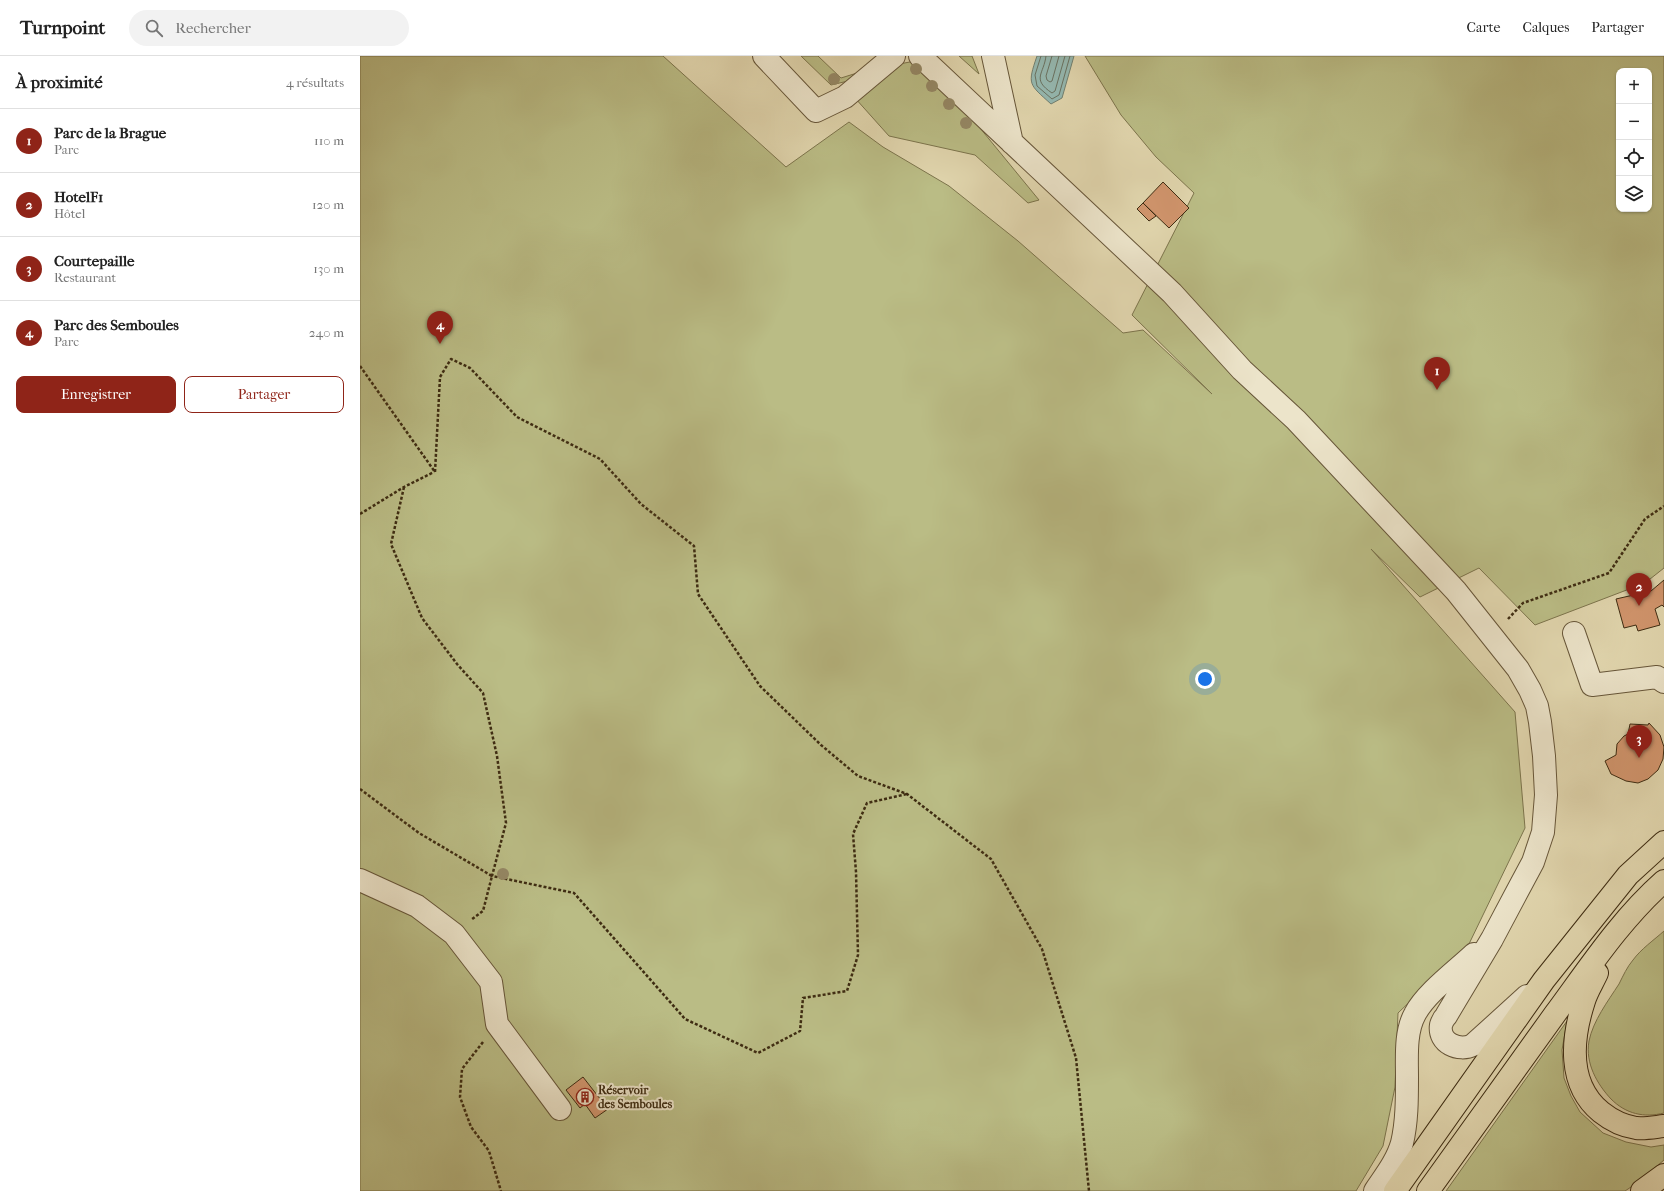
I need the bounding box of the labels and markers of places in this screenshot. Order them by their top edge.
pin: 4 [427,311,453,344]
pin: 1 [1424,357,1450,390]
pin: 2 [1626,573,1652,606]
pin: 3 [1626,725,1652,758]
place label: Réservoir des Semboules [598,1083,673,1111]
building icon: Réservoir des Semboules [575,1087,595,1107]

